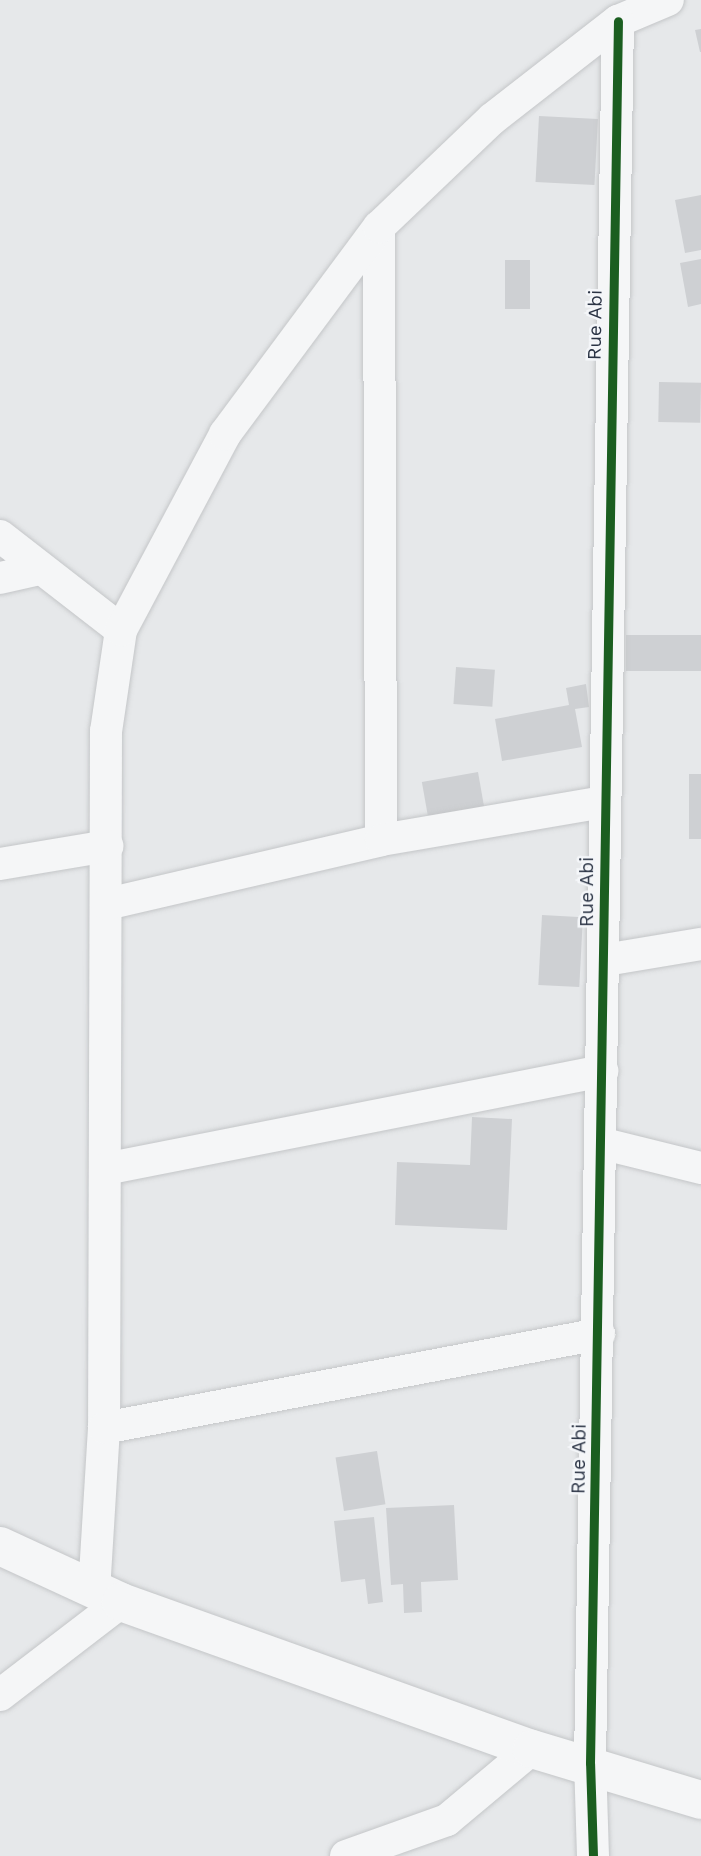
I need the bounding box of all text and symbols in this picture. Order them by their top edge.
street label: Rue Abi [583,289,607,361]
street label: Rue Abi [576,856,598,928]
street label: Rue Abi [567,1423,591,1495]

